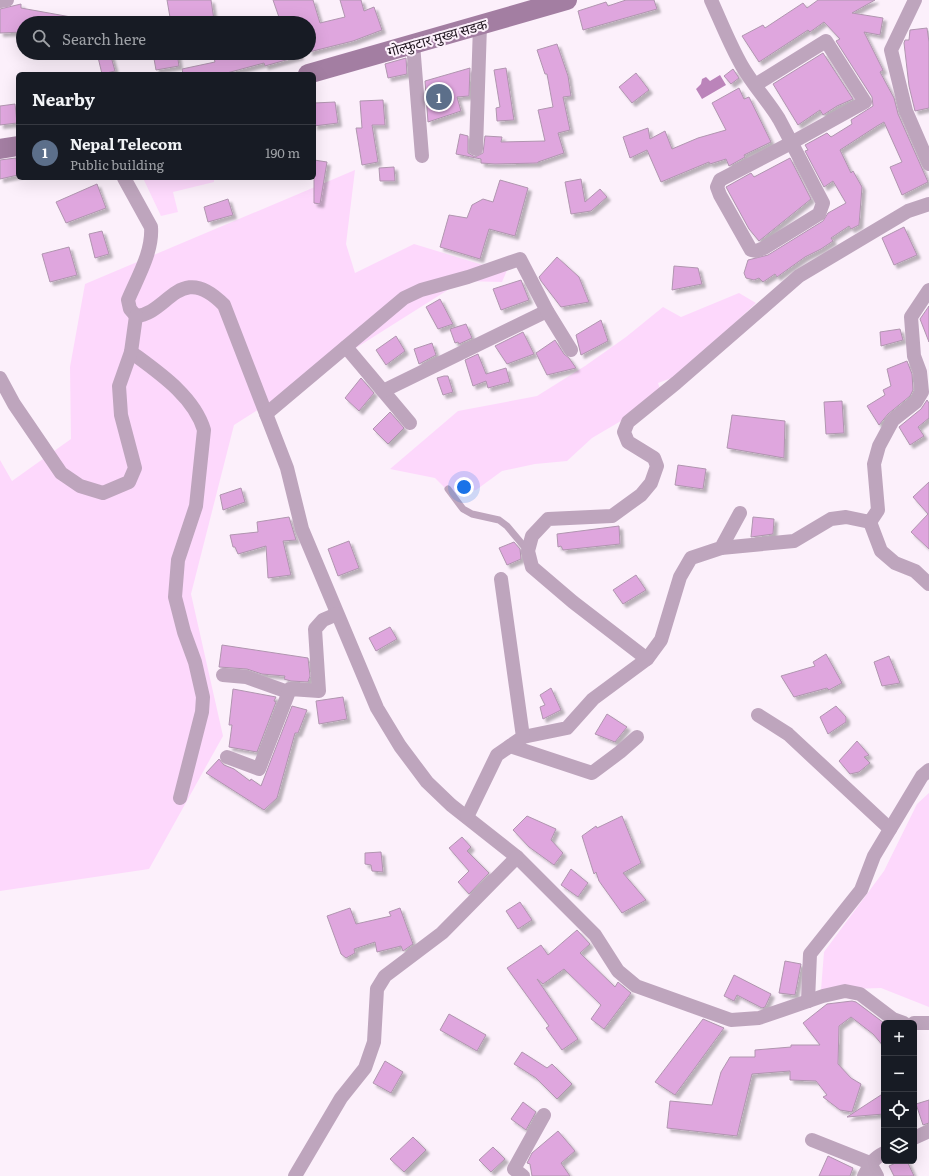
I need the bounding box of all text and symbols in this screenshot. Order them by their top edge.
street label: गोल्फुटार मुख्य सडक [385,13,490,62]
search box [16,16,316,60]
icon: search [30,27,52,49]
text: Search here [62,27,146,50]
pin: 1 [426,82,452,112]
text: Nearby [32,86,95,111]
text: Nepal Telecom [70,132,182,155]
text: 1 [42,143,48,162]
text: 190 m [265,143,300,162]
text: Public building [70,155,164,174]
your location [454,477,474,497]
map controls [881,1020,917,1164]
button: + [881,1020,917,1056]
button: − [881,1056,917,1092]
button: locate [881,1092,917,1128]
button: layers [881,1128,917,1164]

